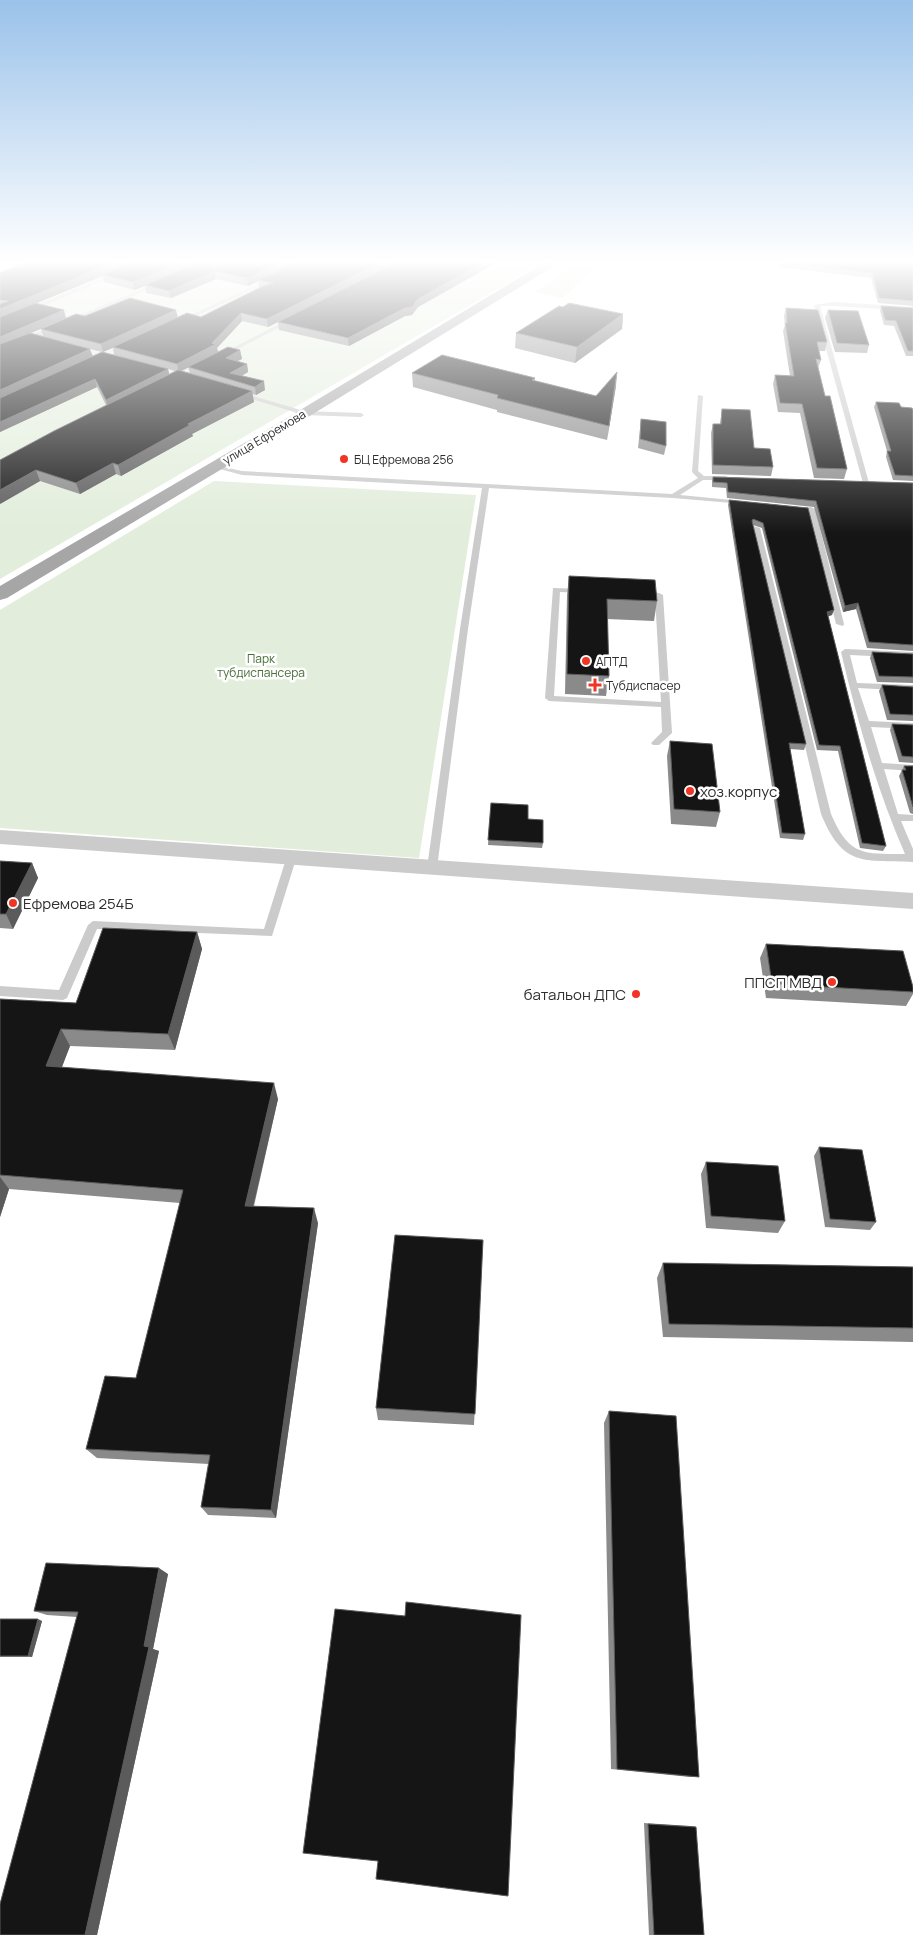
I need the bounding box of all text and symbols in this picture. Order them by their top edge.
street label: улица Ефремова [219,405,309,469]
place label: БЦ Ефремова 256 [354,451,454,468]
marker: БЦ Ефремова 256 [338,453,350,465]
park label: Парк тубдиспансера [217,650,305,681]
place label: АПТД [596,653,628,670]
marker: АПТД [580,655,592,667]
place label: Тубдиспасер [606,677,681,694]
marker: Тубдиспасер [588,678,602,692]
place label: хоз.корпус [700,781,777,802]
marker: хоз.корпус [684,785,696,797]
place label: Ефремова 254Б [23,893,134,914]
marker: Ефремова 254Б [7,897,19,909]
place label: ППСП МВД [744,972,822,993]
marker: ППСП МВД [826,976,838,988]
place label: батальон ДПС [524,984,626,1005]
marker: батальон ДПС [630,988,642,1000]

